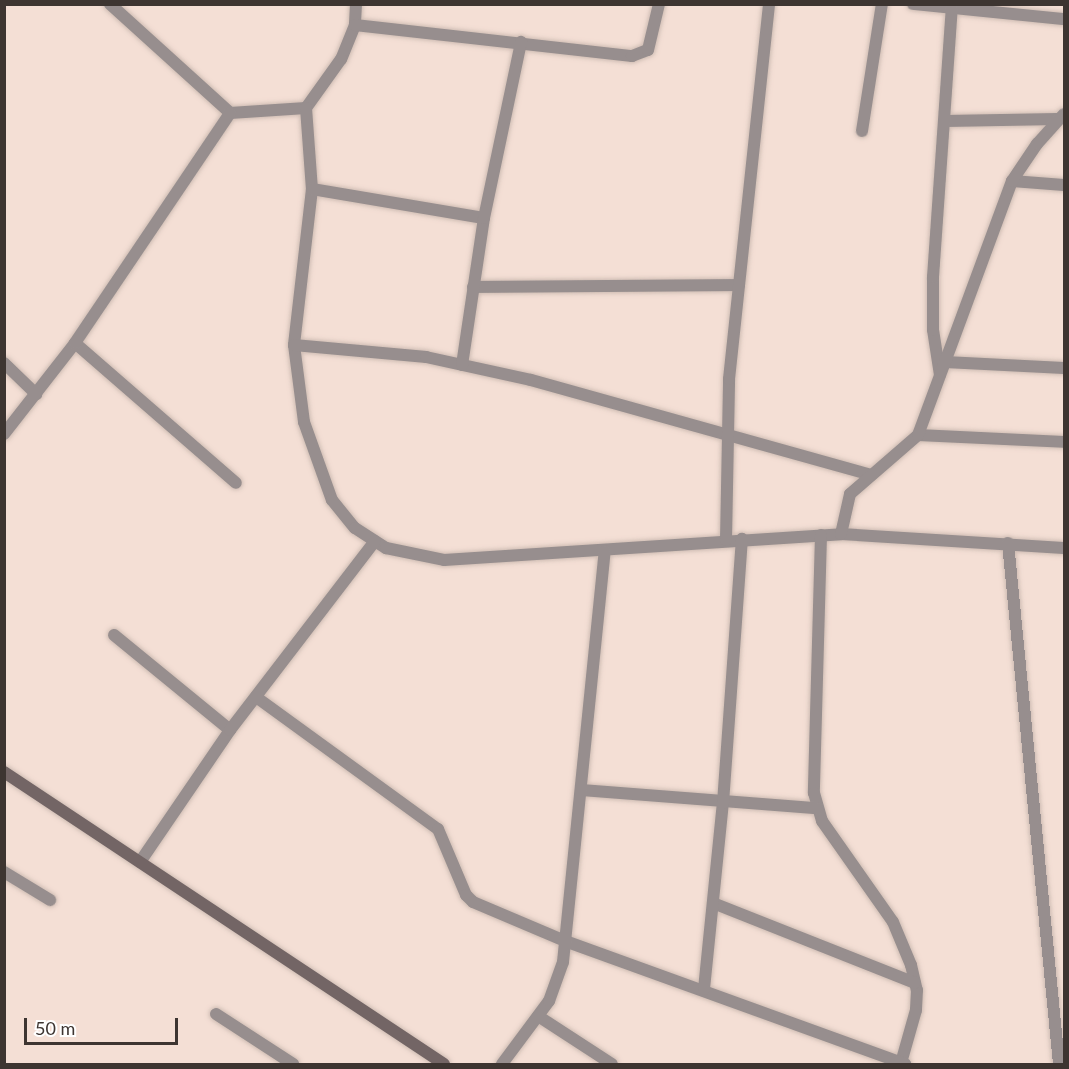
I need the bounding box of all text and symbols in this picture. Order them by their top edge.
scale bar [27,1006,182,1044]
text: 50 m [35,1017,75,1039]

